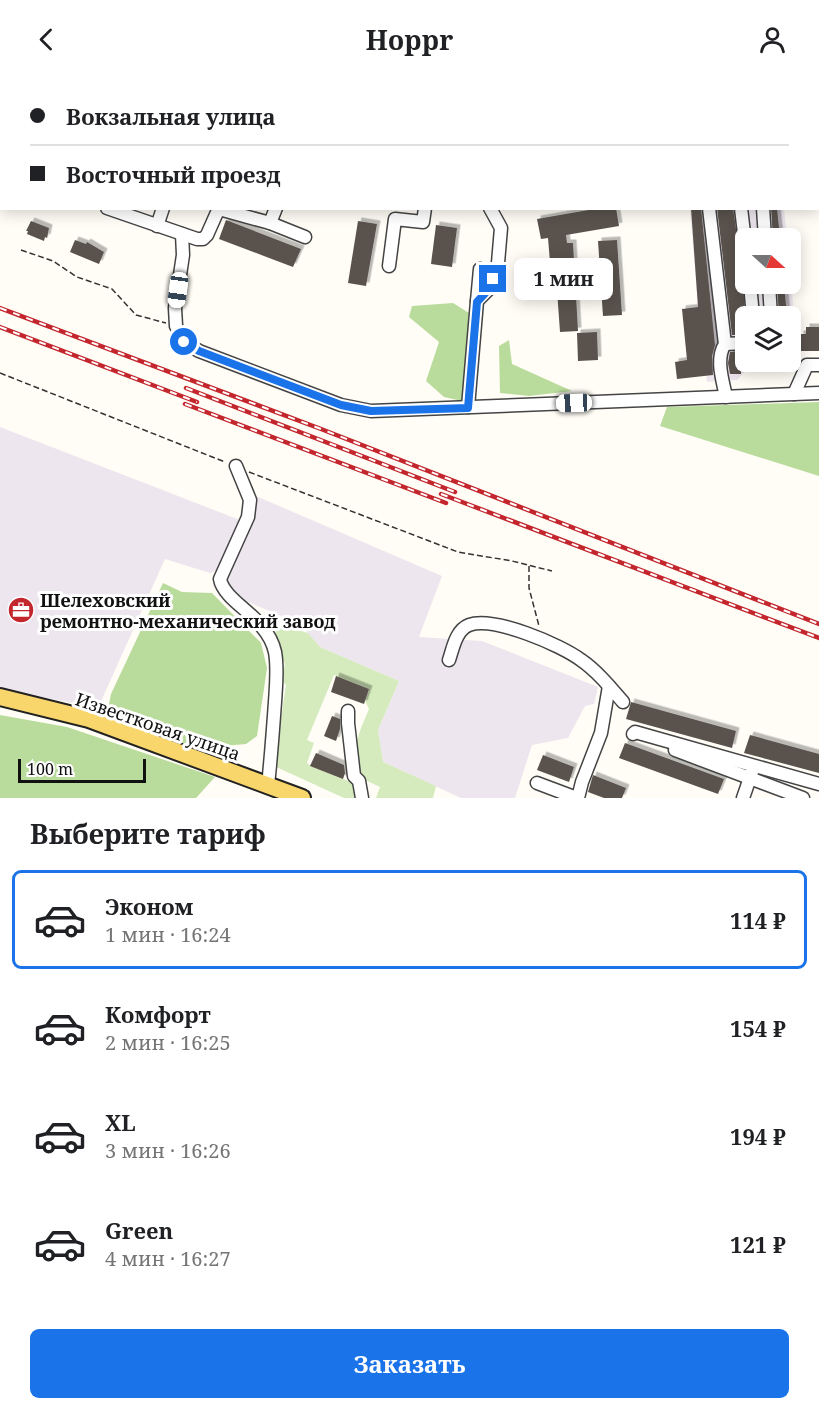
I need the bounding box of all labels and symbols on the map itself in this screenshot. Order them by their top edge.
north arrow [735,228,801,294]
callout: 1 мин [514,258,613,300]
route end [479,265,506,292]
car [167,271,189,309]
route start [170,328,197,355]
car [556,393,592,413]
place label: Шелеховский ремонтно-механический завод [40,588,336,633]
office icon: Шелеховский ремонтно-механический завод [6,595,36,625]
street label: Известковая улица [72,687,244,765]
scale bar [18,756,146,784]

